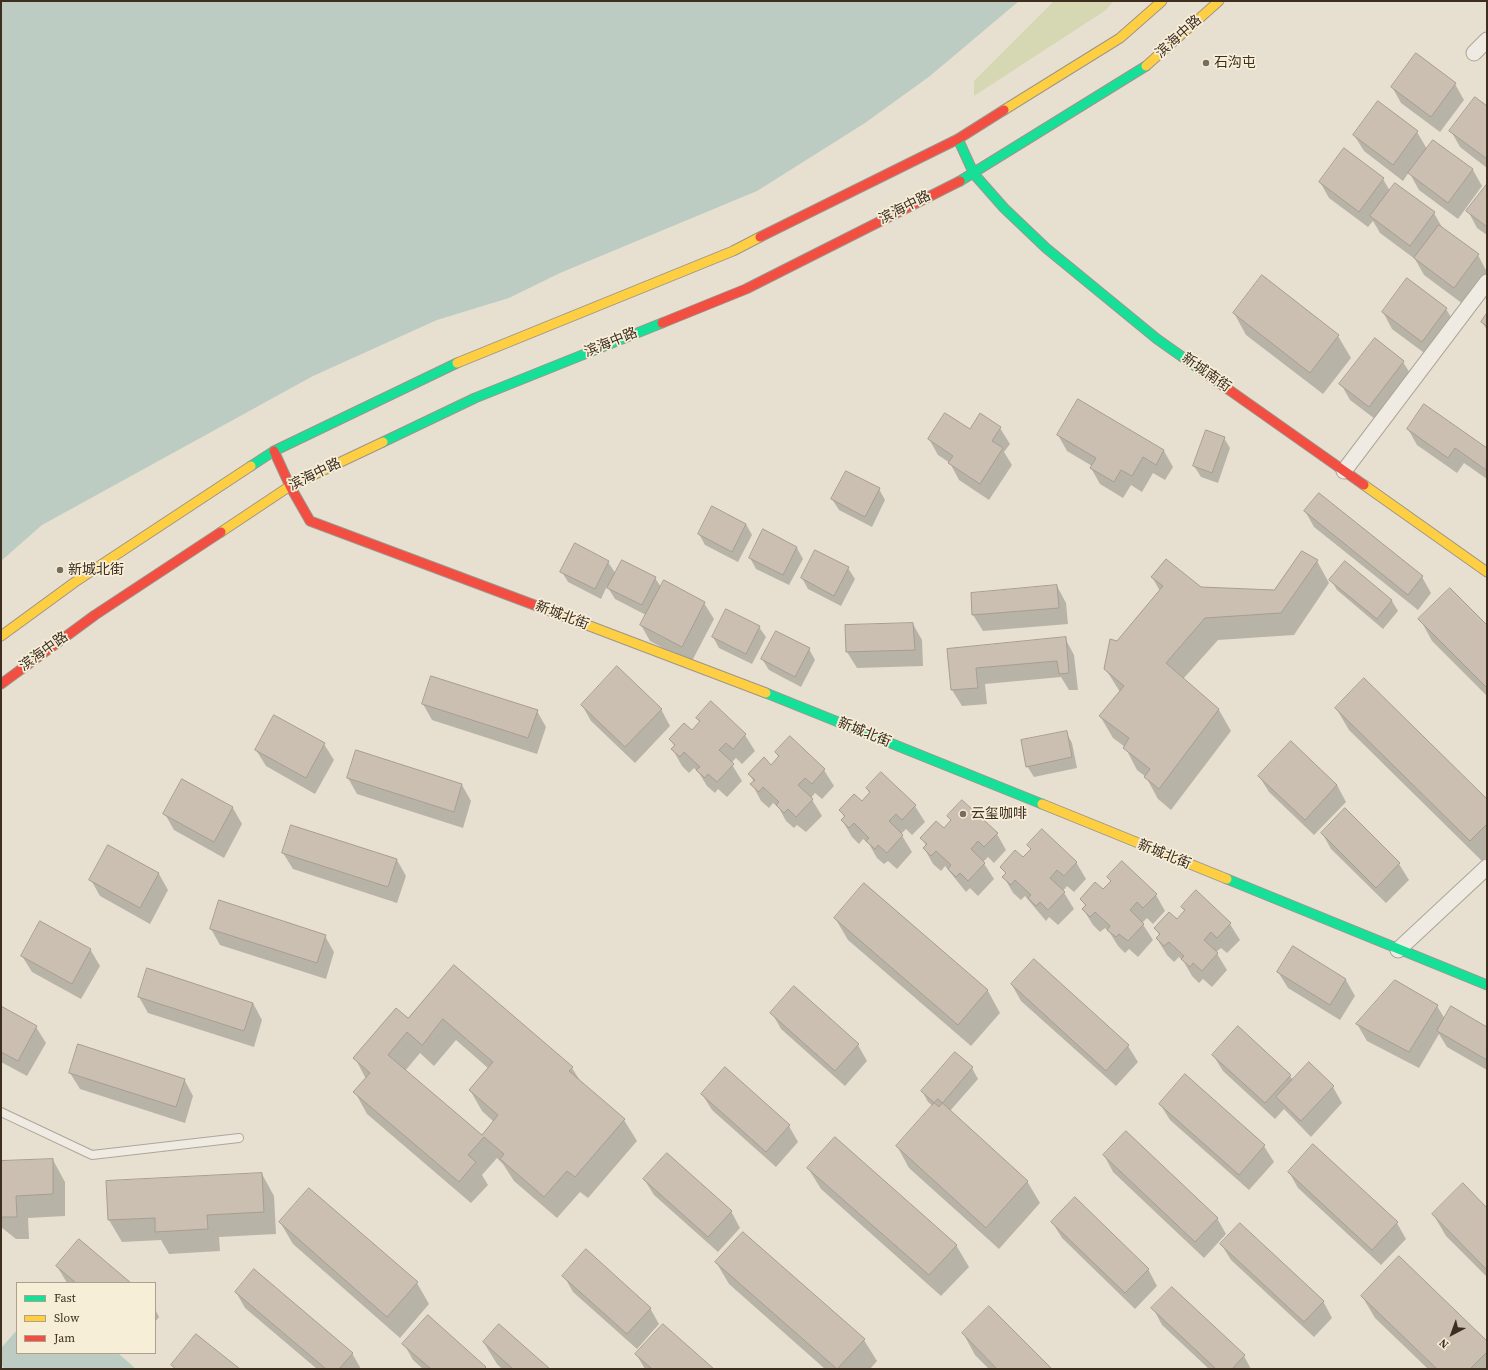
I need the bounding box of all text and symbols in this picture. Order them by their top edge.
street label: 滨海中路 [1153,12,1205,62]
place label: 石沟屯 [1214,55,1256,71]
marker: 石沟屯 [1201,58,1211,68]
street label: 滨海中路 [876,188,934,228]
street label: 滨海中路 [582,325,640,361]
street label: 新城南街 [1178,350,1234,396]
street label: 滨海中路 [286,455,344,495]
place label: 新城北街 [68,562,124,578]
marker: 新城北街 [55,565,65,575]
street label: 新城北街 [533,598,591,634]
street label: 滨海中路 [16,629,72,675]
street label: 新城北街 [835,715,893,751]
place label: 云玺咖啡 [971,806,1027,822]
marker: 云玺咖啡 [958,809,968,819]
street label: 新城北街 [1135,837,1193,873]
legend [16,1282,156,1354]
text: Fast [54,1290,76,1306]
text: Slow [54,1310,79,1326]
north arrow [1432,1314,1472,1354]
text: Jam [54,1330,75,1346]
text: N [1436,1335,1452,1352]

